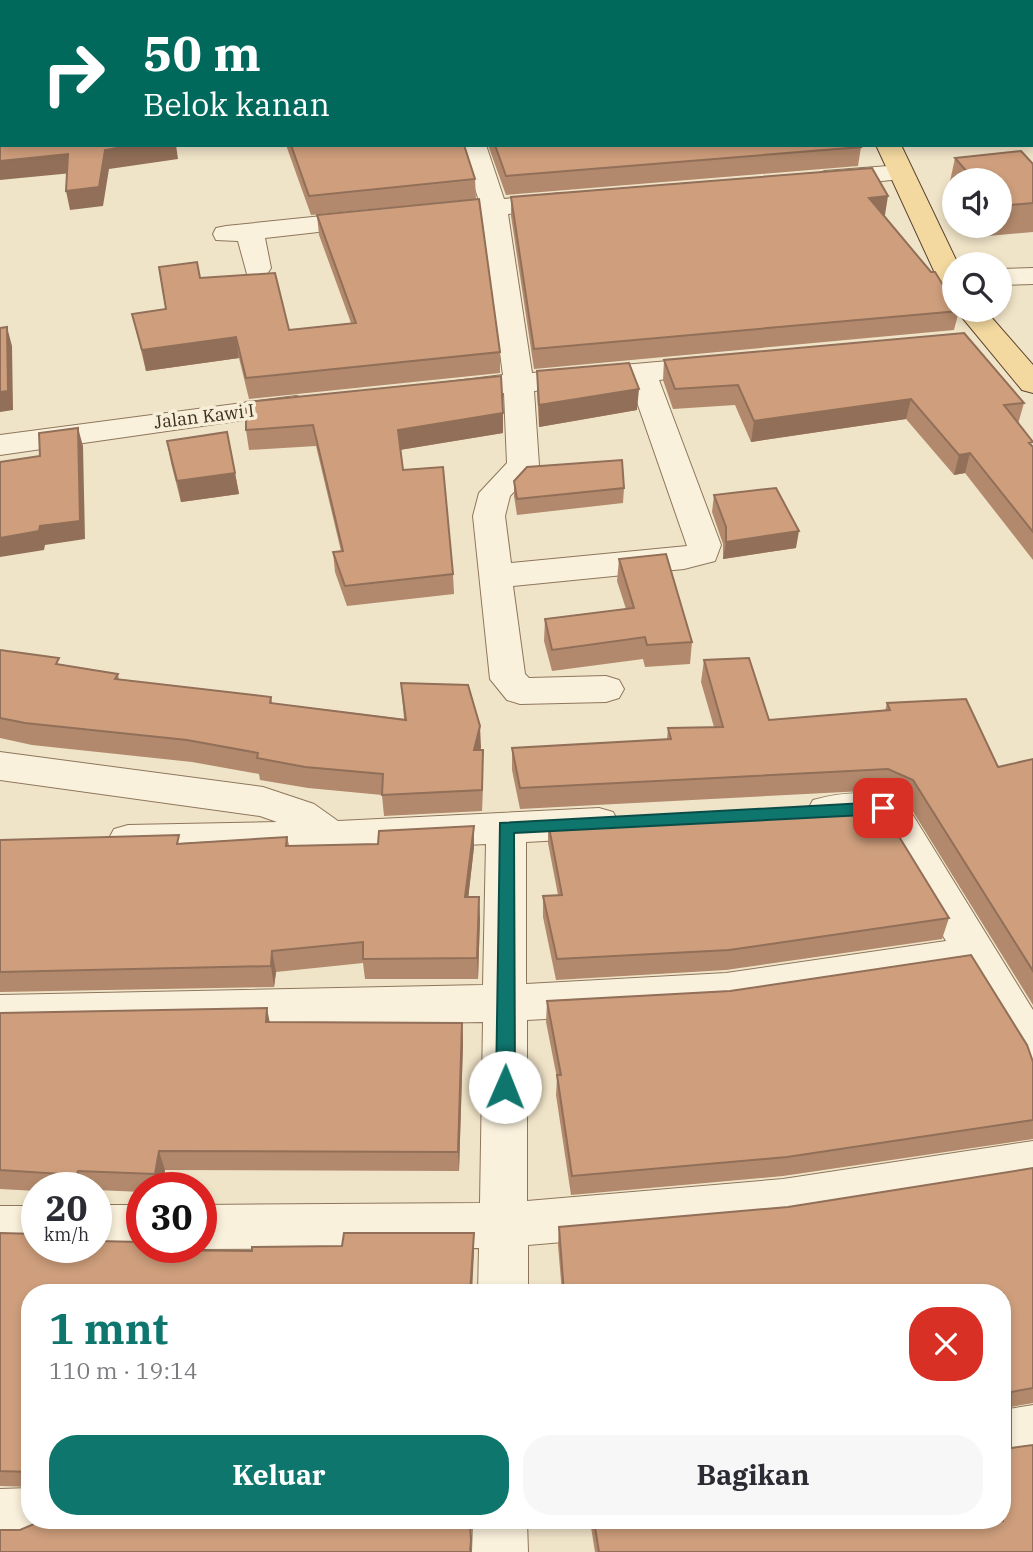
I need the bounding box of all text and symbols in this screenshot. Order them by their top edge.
text: 50 m [143,21,261,84]
icon: right [28,28,119,119]
text: Belok kanan [143,83,330,125]
map controls [942,168,1012,322]
button: sound [942,168,1012,238]
button: search [942,252,1012,322]
street label: Jalan Kawi I [152,398,256,434]
pin [853,778,913,838]
icon: arrive [864,789,902,827]
position arrow [468,1050,542,1124]
speed limit sign: 30 [126,1172,217,1263]
text: 20 [45,1185,88,1231]
text: km/h [44,1223,89,1246]
text: 1 mnt [49,1301,168,1356]
button: close [909,1307,983,1381]
text: 110 m · 19:14 [49,1355,198,1385]
button: Keluar [49,1435,509,1515]
button: Bagikan [523,1435,983,1515]

